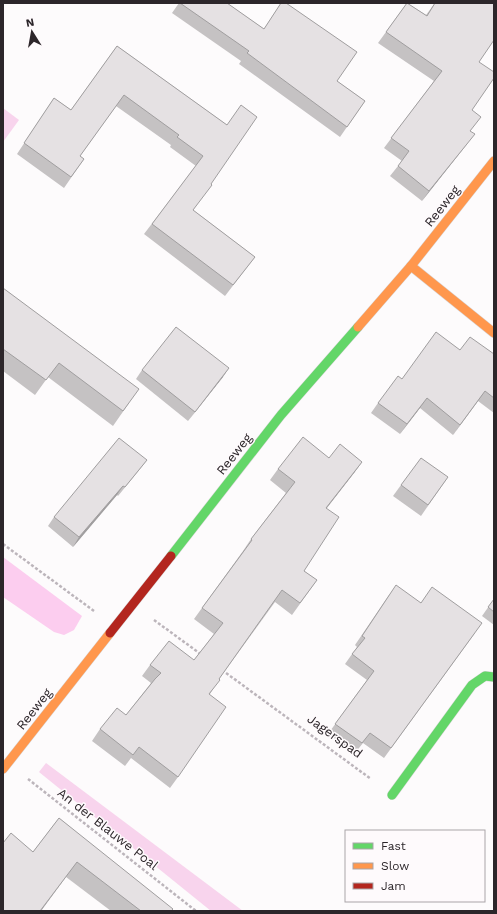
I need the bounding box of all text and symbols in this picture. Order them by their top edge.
north arrow [12,12,52,52]
text: N [25,16,35,30]
street label: Reeweg [421,182,463,230]
street label: Reeweg [213,430,255,478]
street label: Reeweg [13,685,55,733]
street label: Jagerspad [305,711,365,761]
street label: An der Blauwe Poal [55,785,161,873]
legend [345,830,485,902]
text: Fast [381,839,406,853]
text: Slow [381,859,409,873]
text: Jam [381,879,406,893]

